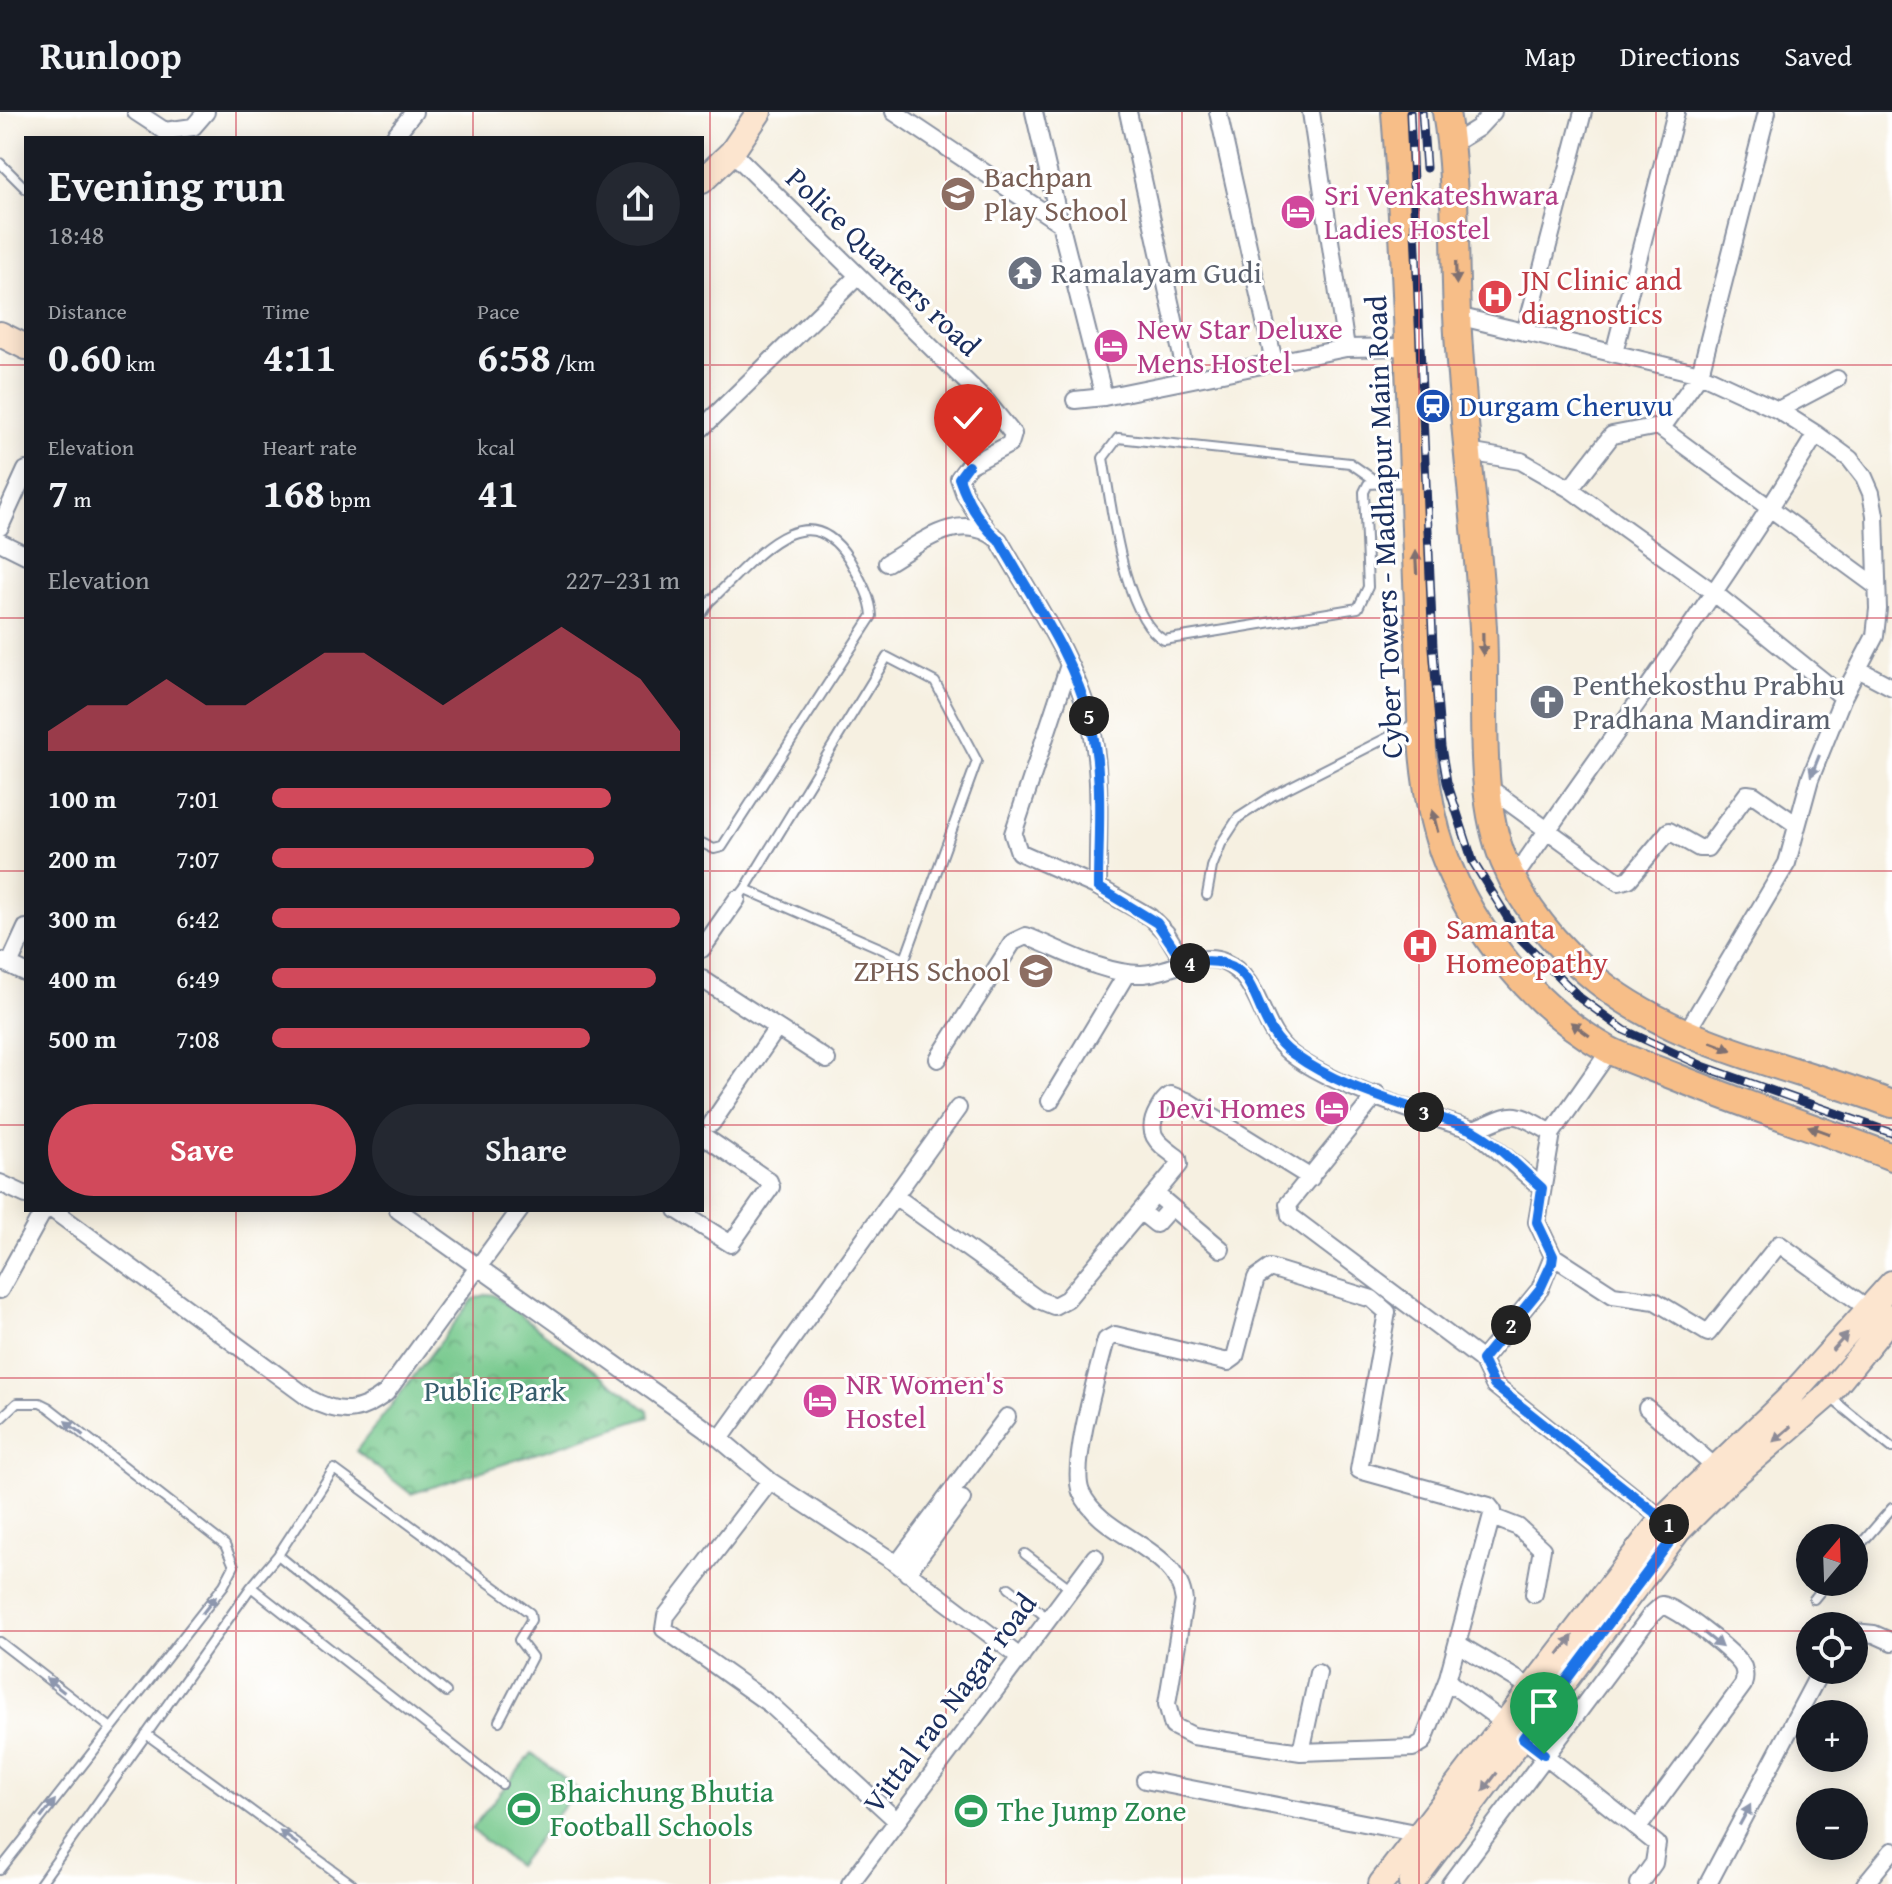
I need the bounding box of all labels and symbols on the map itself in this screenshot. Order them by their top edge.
place label: Bachpan Play School [984,154,1128,232]
street label: Police Quarters road [776,156,991,366]
place label: Sri Venkateshwara Ladies Hostel [1324,172,1559,250]
school or university icon: Bachpan Play School [939,175,977,213]
hotel icon: Sri Venkateshwara Ladies Hostel [1279,193,1317,231]
place label: Ramalayam Gudi [1051,250,1262,294]
temple icon: Ramalayam Gudi [1006,254,1044,292]
place label: JN Clinic and diagnostics [1517,257,1682,335]
one-way arrow [1449,261,1462,286]
hospital icon: JN Clinic and diagnostics [1476,278,1514,316]
street label: Cyber Towers - Madhapur Main Road [1353,295,1413,759]
place label: New Star Deluxe Mens Hostel [1137,306,1343,384]
hotel icon: New Star Deluxe Mens Hostel [1092,327,1130,365]
place label: Durgam Cheruvu [1459,383,1674,427]
pin [934,384,1002,466]
station icon: Durgam Cheruvu [1414,387,1452,425]
one-way arrow [1410,549,1423,574]
one-way arrow [1477,632,1489,657]
place label: Penthekosthu Prabhu Pradhana Mandiram [1573,662,1845,740]
church icon: Penthekosthu Prabhu Pradhana Mandiram [1528,683,1566,721]
pin: 5 [1069,696,1109,736]
one-way arrow [1809,754,1822,778]
one-way arrow [1428,808,1441,833]
place label: Samanta Homeopathy [1446,906,1608,984]
hospital icon: Samanta Homeopathy [1401,927,1439,965]
pin: 4 [1170,943,1210,983]
place label: ZPHS School [853,948,1010,992]
school or university icon: ZPHS School [1017,952,1055,990]
one-way arrow [1570,1022,1591,1037]
one-way arrow [1709,1040,1733,1053]
place label: Devi Homes [1158,1085,1306,1129]
hotel icon: Devi Homes [1313,1089,1351,1127]
pin: 3 [1404,1092,1444,1132]
one-way arrow [1807,1123,1831,1136]
pin: 2 [1491,1305,1531,1345]
one-way arrow [1831,1333,1849,1352]
place label: NR Women's Hostel [846,1361,1004,1439]
park label: Public Park [424,1368,567,1412]
hotel icon: NR Women's Hostel [801,1382,839,1420]
one-way arrow [64,1420,85,1436]
one-way arrow [1773,1425,1793,1442]
pin: 1 [1649,1504,1689,1544]
north arrow [1796,1524,1868,1596]
street label: Vittal rao Nagar road [852,1583,1047,1822]
one-way arrow [200,1595,216,1615]
one-way arrow [1702,1631,1723,1648]
one-way arrow [1557,1635,1573,1655]
pin [1510,1672,1578,1754]
one-way arrow [45,1677,65,1693]
place label: Bhaichung Bhutia Football Schools [550,1769,774,1847]
one-way arrow [1482,1772,1498,1792]
place label: The Jump Zone [997,1788,1186,1832]
sports icon: Bhaichung Bhutia Football Schools [505,1790,543,1828]
sports icon: The Jump Zone [952,1792,990,1830]
one-way arrow [39,1799,55,1819]
one-way arrow [1737,1804,1751,1826]
one-way arrow [278,1831,299,1846]

